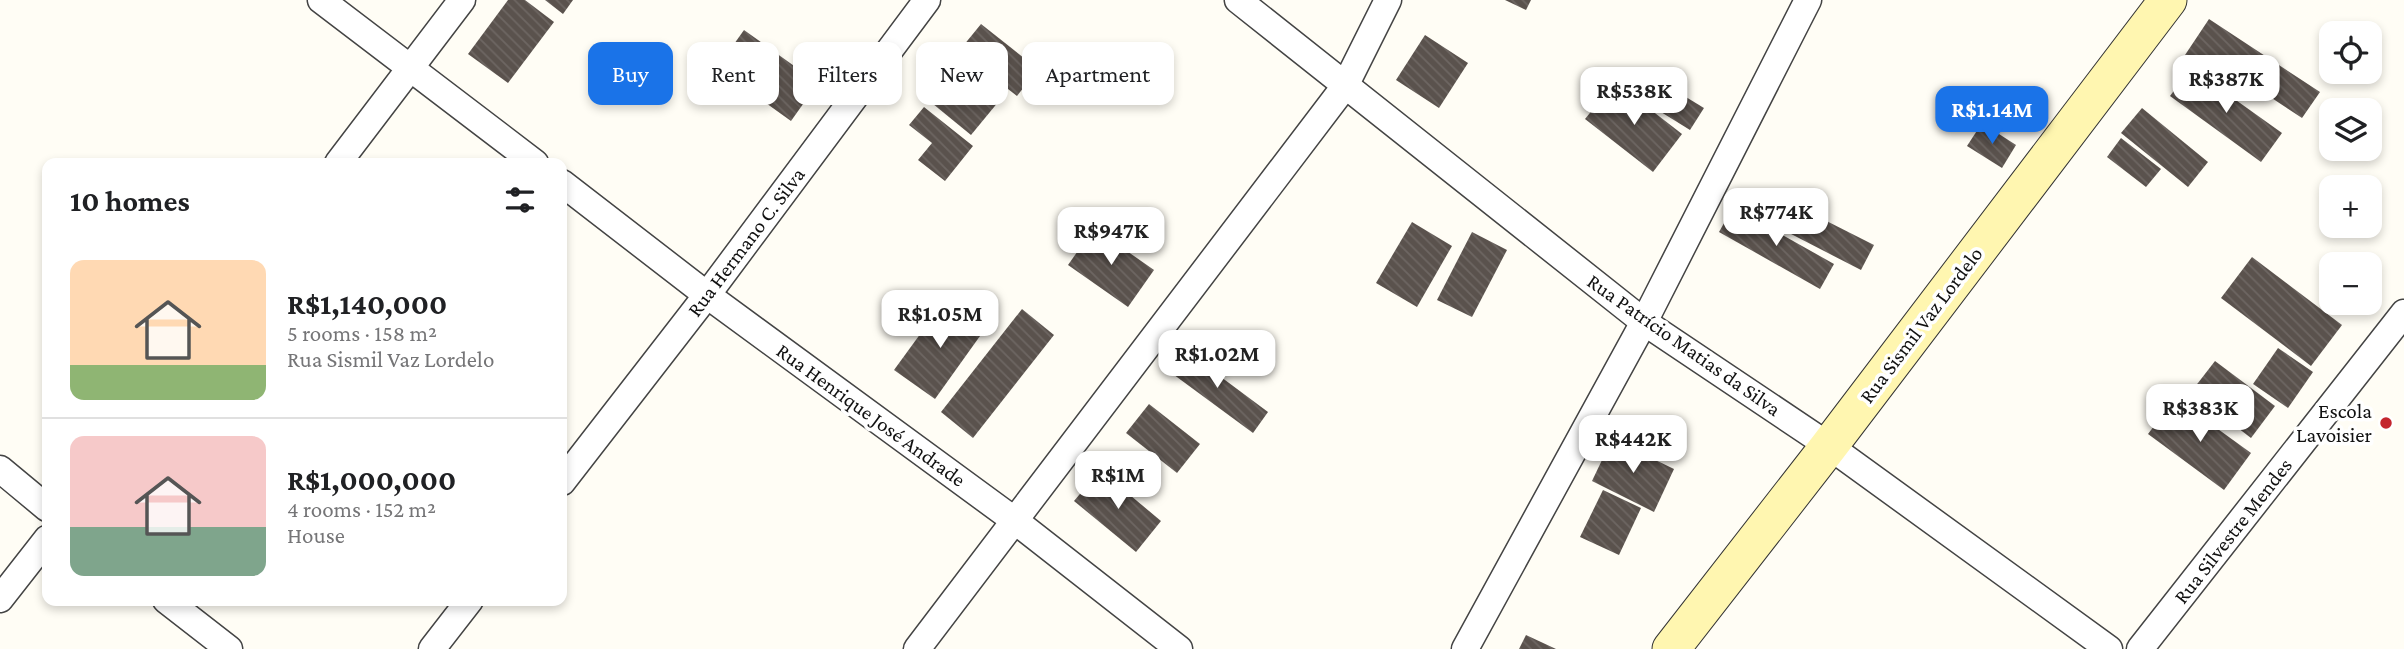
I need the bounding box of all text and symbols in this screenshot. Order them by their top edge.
map controls [2319,21,2382,315]
button: locate [2319,21,2382,84]
chip: Buy [588,42,673,105]
chip: Rent [687,42,779,105]
chip: Filters [793,42,902,105]
chip: New [916,42,1008,105]
chip: Apartment [1022,42,1174,105]
pin: R$387K [2169,55,2283,115]
text: R$387K [2189,65,2263,91]
pin: R$538K [1577,68,1691,127]
text: R$538K [1596,77,1672,103]
pin: R$1.14M [1927,86,2057,146]
text: R$1.14M [1951,96,2033,122]
button: layers [2319,98,2382,161]
street label: Rua Hermano C. Silva [682,163,810,321]
button: + [2319,175,2382,238]
icon: filters [501,181,539,219]
text: 10 homes [70,184,190,217]
pin: R$774K [1719,188,1833,248]
text: R$774K [1739,198,1813,224]
pin: R$947K [1054,208,1168,267]
text: R$947K [1073,217,1149,243]
street label: Rua Sismil Vaz Lordelo [1854,242,1988,408]
button: − [2319,252,2382,315]
street label: Rua Patrício Matias da Silva [1583,269,1786,421]
text: R$1,140,000 [287,287,447,320]
icon: home [126,288,210,372]
pin: R$1.05M [875,290,1005,350]
text: R$1.05M [898,300,983,326]
text: 5 rooms · 158 m² [287,320,437,346]
pin: R$1.02M [1152,330,1282,390]
street label: Rua Henrique José Andrade [772,338,970,492]
text: R$1.02M [1174,340,1260,366]
text: Rua Sismil Vaz Lordelo [287,346,494,372]
pin: R$383K [2143,384,2257,444]
text: R$383K [2162,394,2238,420]
place label: Escola Lavoisier [2296,399,2373,447]
marker: Escola Lavoisier [2378,415,2394,431]
pin: R$442K [1576,416,1690,475]
text: R$442K [1595,425,1671,451]
pin: R$1M [1077,452,1159,511]
street label: Rua Silvestre Mendes [2169,454,2297,608]
text: R$1M [1091,461,1145,487]
text: R$1,000,000 [287,463,456,496]
icon: home [126,464,210,548]
text: 4 rooms · 152 m² [287,496,436,522]
text: House [287,522,345,548]

